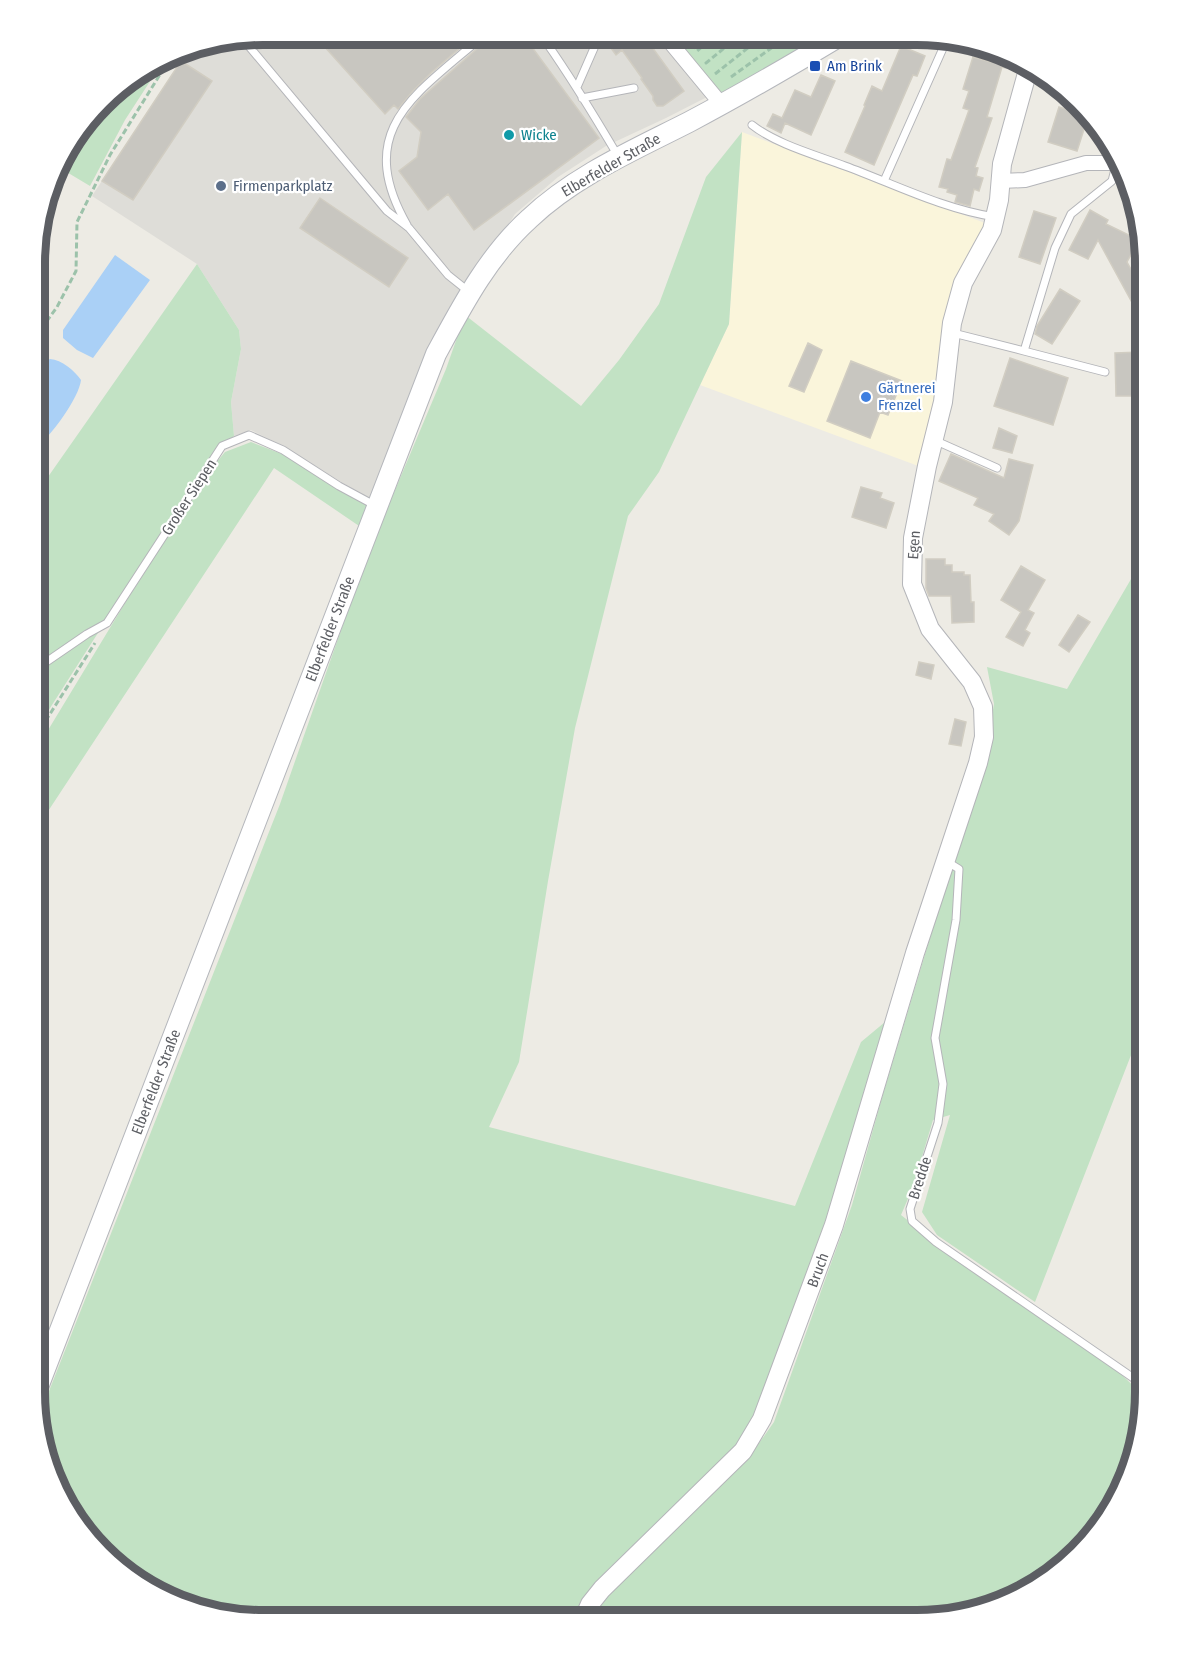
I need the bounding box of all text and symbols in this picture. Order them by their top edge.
place label: Am Brink [827,57,882,75]
marker: Am Brink [808,59,822,73]
place label: Wicke [521,126,557,144]
marker: Wicke [502,128,516,142]
street label: Elberfelder Straße [558,129,664,201]
place label: Firmenparkplatz [233,177,332,195]
marker: Firmenparkplatz [214,179,228,193]
place label: Gärtnerei Frenzel [878,379,935,414]
marker: Gärtnerei Frenzel [859,390,873,404]
street label: Großer Siepen [158,455,220,539]
street label: Egen [904,530,924,560]
street label: Elberfelder Straße [302,574,358,684]
street label: Elberfelder Straße [128,1027,184,1137]
street label: Bredde [905,1154,935,1202]
street label: Bruch [803,1250,833,1290]

